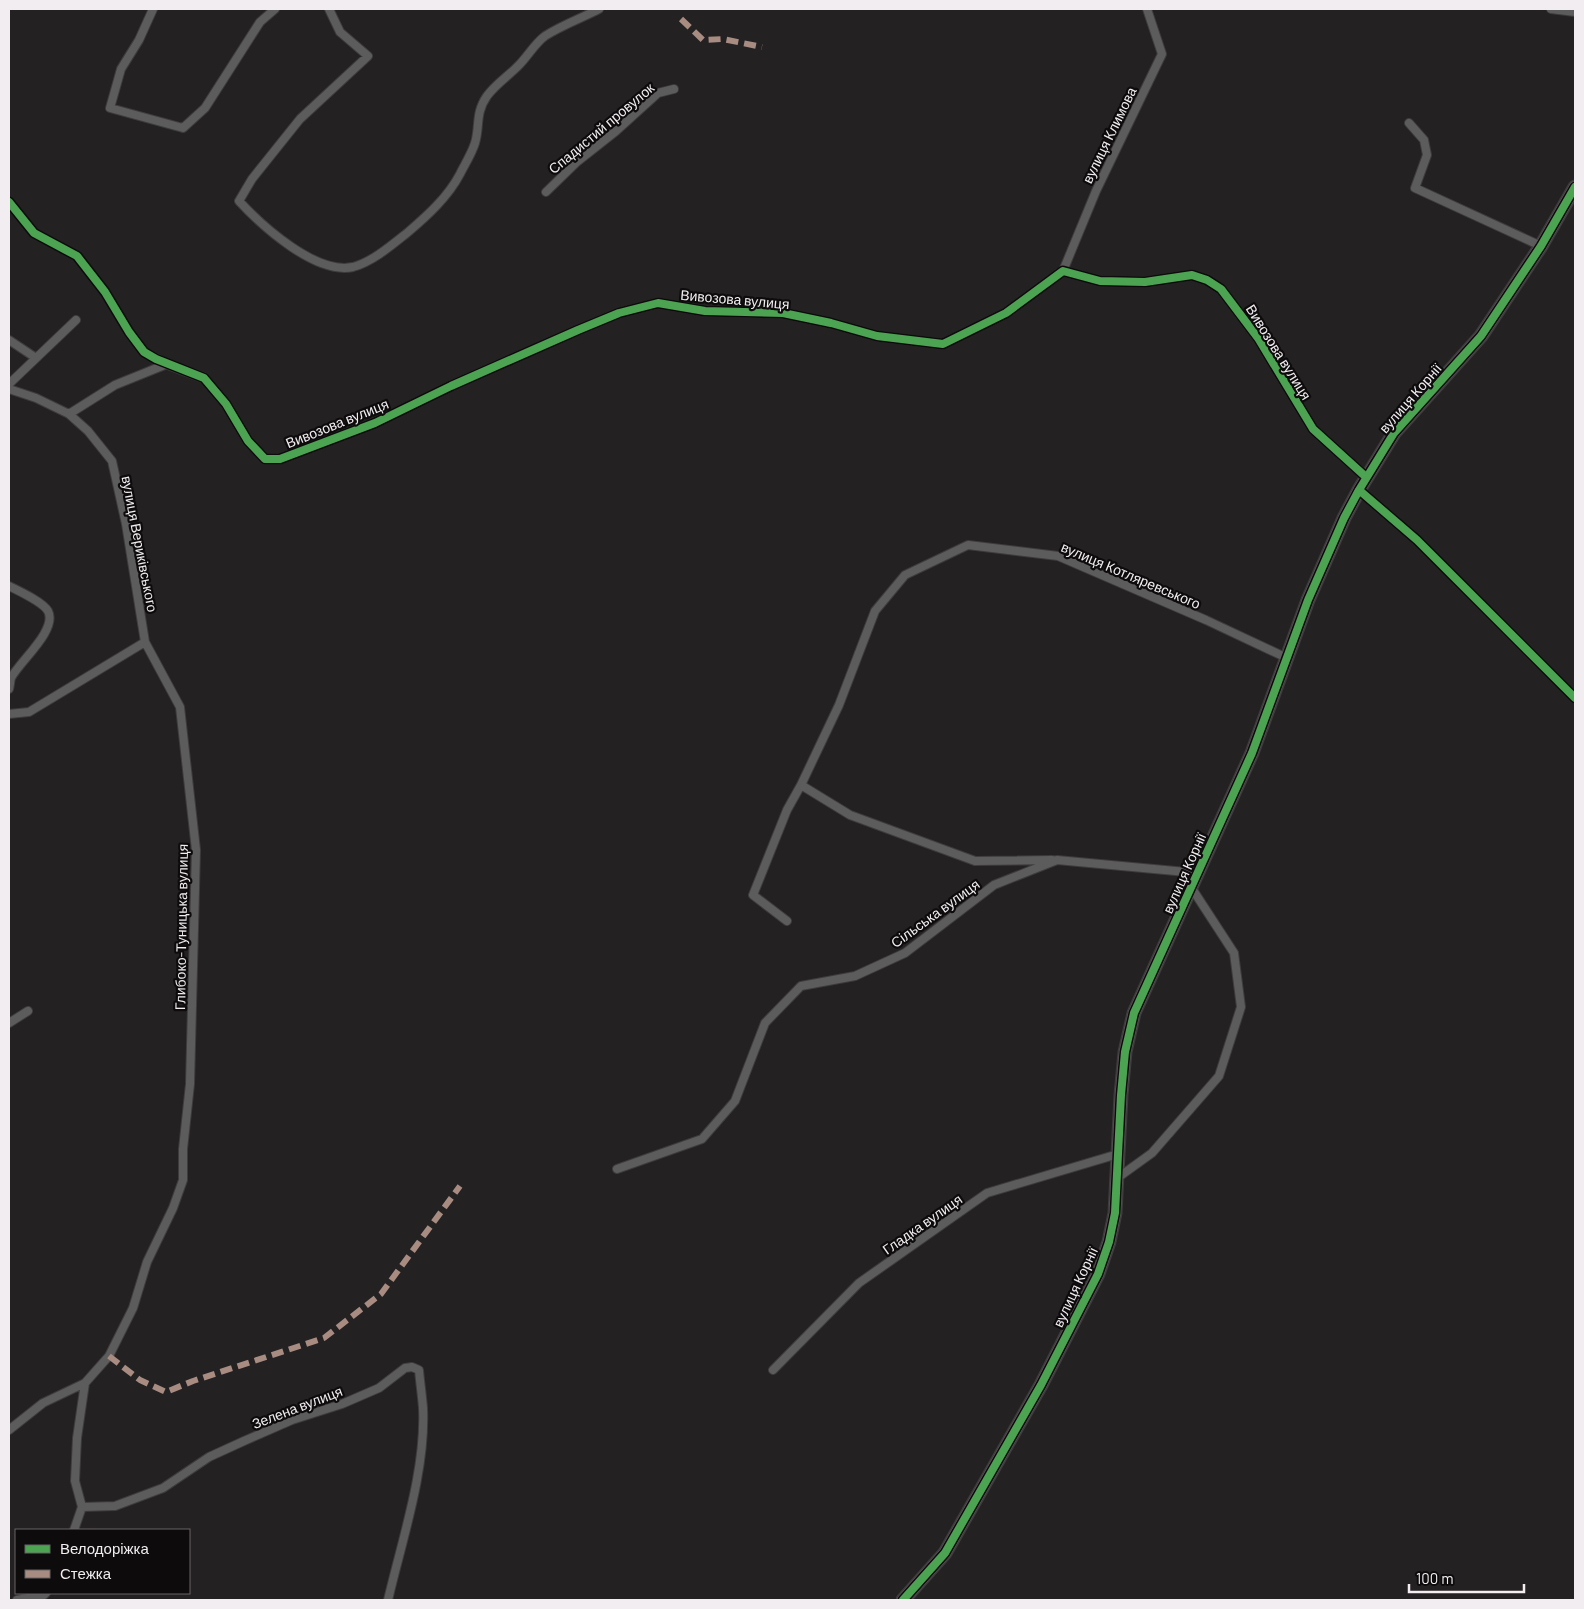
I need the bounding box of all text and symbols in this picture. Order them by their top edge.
street label: Спадистий провулок [545,78,658,177]
street label: вулиця Климова [1078,84,1140,186]
street label: Вивозова вулиця [680,286,790,312]
street label: Вивозова вулиця [1243,301,1315,403]
street label: вулиця Корнії [1375,360,1445,436]
street label: Вивозова вулиця [283,395,391,451]
street label: вулиця Вериківського [118,474,162,614]
street label: вулиця Котляревського [1059,538,1203,612]
street label: вулиця Корнії [1159,830,1209,916]
street label: Глибоко-Туницька вулиця [171,844,191,1010]
street label: Сільська вулиця [887,875,983,951]
street label: Гладка вулиця [879,1190,965,1258]
street label: вулиця Корнії [1049,1244,1101,1330]
street label: Зелена вулиця [249,1382,345,1432]
legend [15,1529,190,1594]
text: Велодоріжка [60,1539,149,1557]
scale bar [1409,1562,1524,1594]
text: Стежка [60,1564,112,1582]
text: 100 m [1416,1569,1454,1587]

